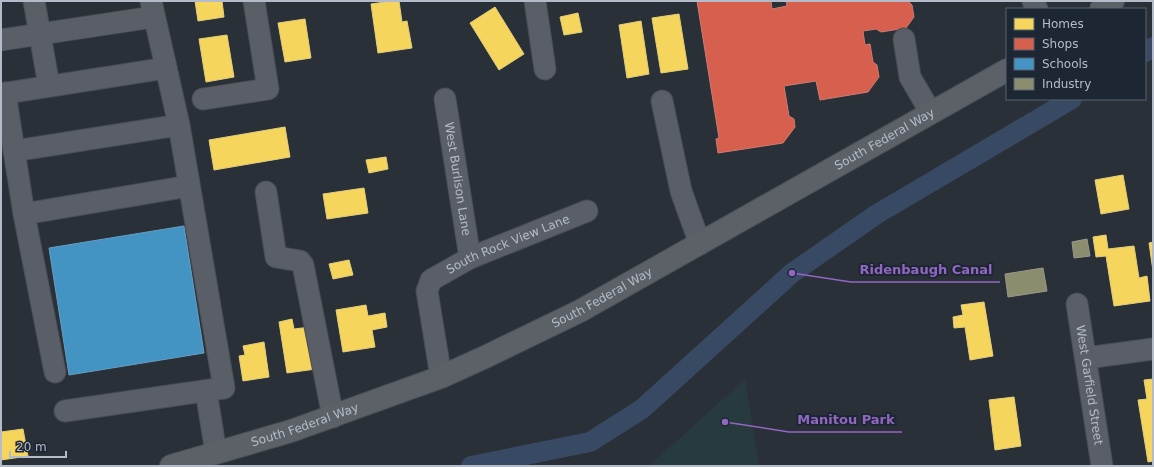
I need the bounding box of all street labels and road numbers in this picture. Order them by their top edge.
street label: South Federal Way [832,105,937,173]
street label: West Burlison Lane [442,121,473,237]
street label: South Rock View Lane [444,212,572,277]
street label: South Federal Way [549,265,655,331]
street label: West Garfield Street [1073,324,1106,446]
street label: South Federal Way [249,400,360,449]

